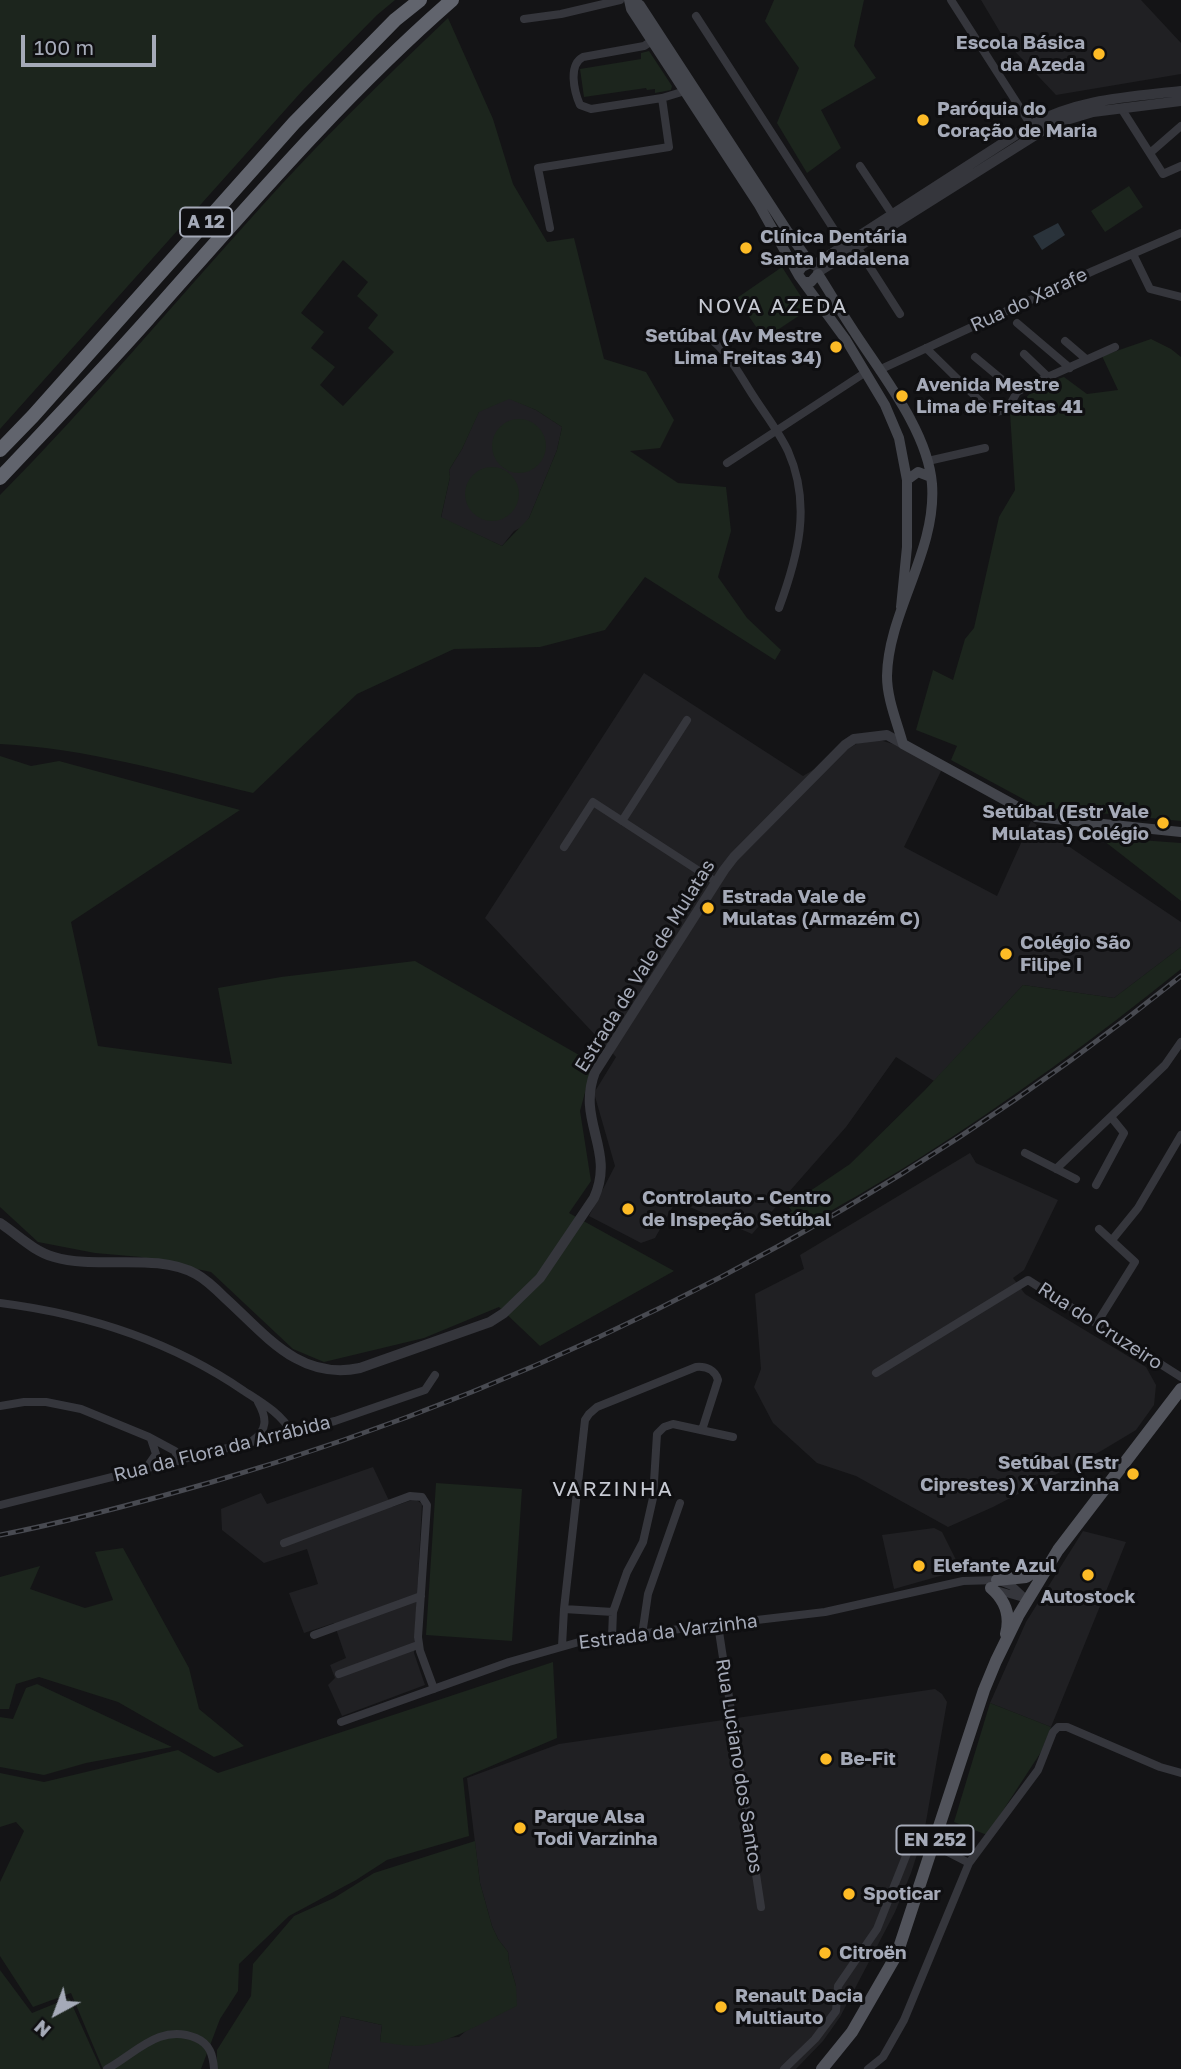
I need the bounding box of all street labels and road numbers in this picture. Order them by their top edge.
road number: A 12 [180,208,232,236]
street label: Rua do Xarafe [967,263,1091,337]
street label: Estrada de Vale de Mulatas [570,856,720,1076]
street label: Rua do Cruzeiro [1034,1277,1166,1375]
street label: Rua da Flora da Arrábida [111,1411,333,1487]
street label: Estrada da Varzinha [577,1610,759,1654]
street label: Rua Luciano dos Santos [711,1657,767,1875]
road number: EN 252 [897,1826,974,1854]

